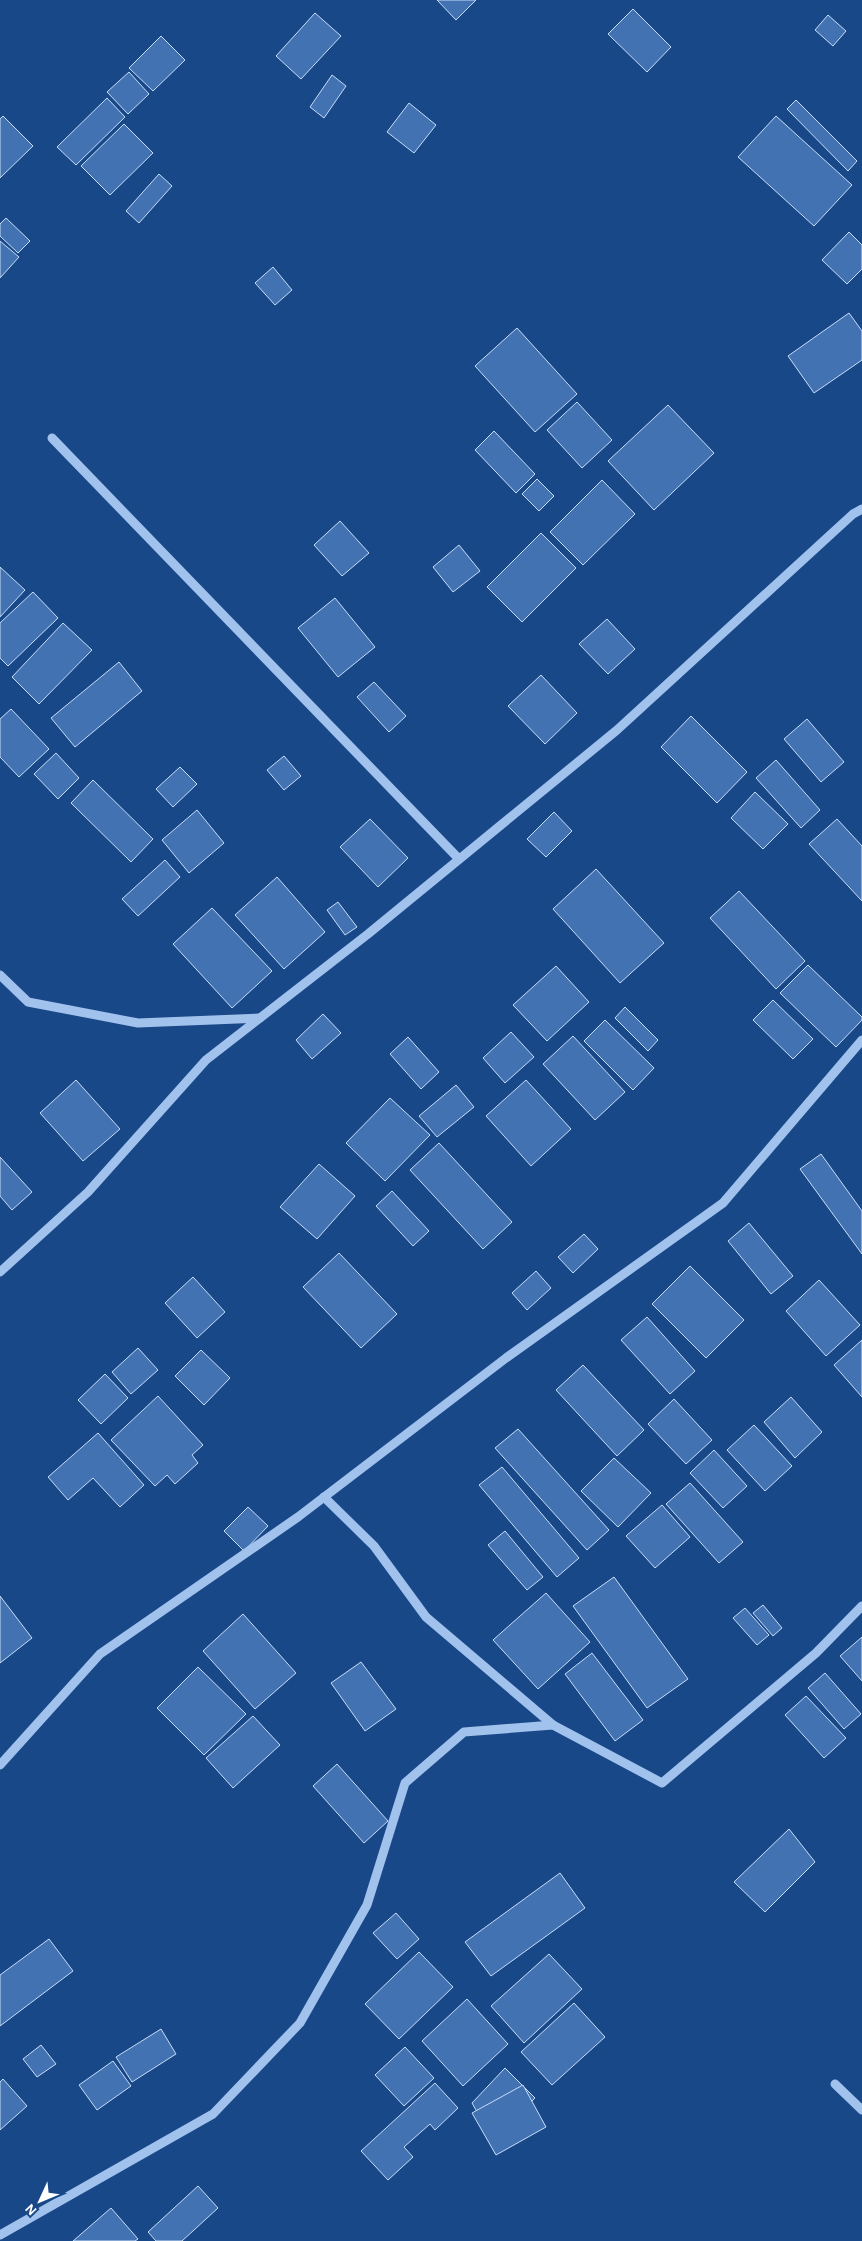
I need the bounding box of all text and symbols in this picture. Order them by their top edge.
north arrow [15,2176,65,2226]
text: N [23,2201,40,2218]

